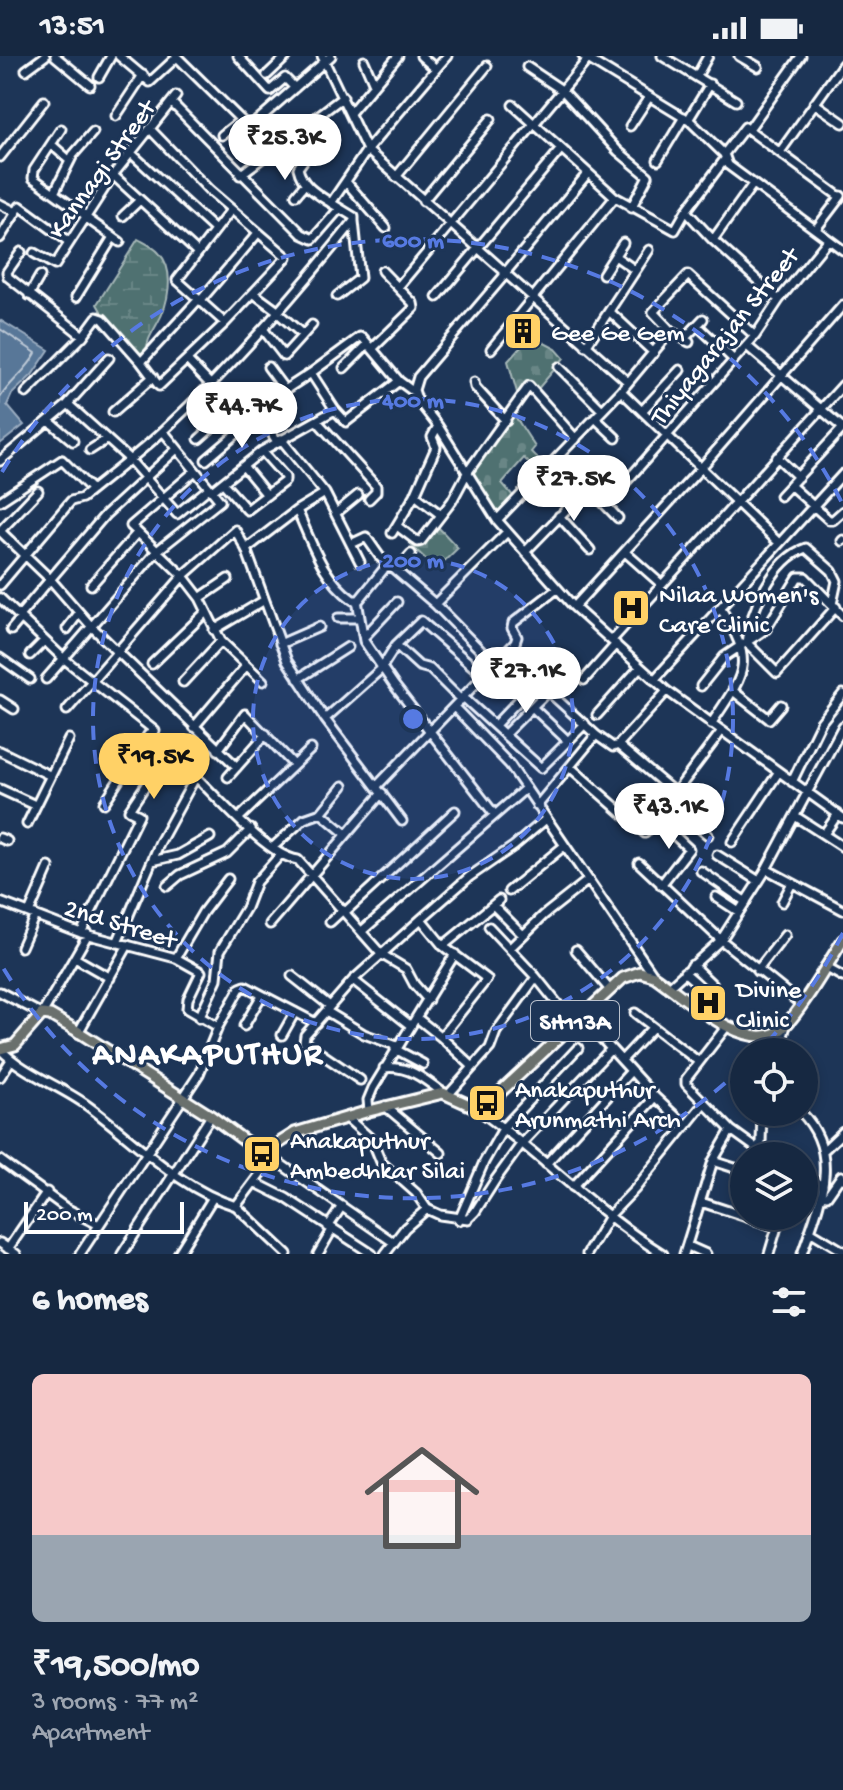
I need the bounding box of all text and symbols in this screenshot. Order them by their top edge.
text: 13:51 [40,11,105,46]
street label: Kannagi Street [43,93,166,246]
pin: ₹25.3K [220,114,350,182]
text: ₹25.3K [246,124,324,155]
text: 600 m [382,228,444,257]
street label: Thiyagarajan Street [644,241,809,434]
building icon: Gee Ge Gem [502,310,544,352]
place label: Gee Ge Gem [551,320,685,351]
pin: ₹44.7K [177,382,307,450]
text: 400 m [381,388,444,417]
text: ₹44.7K [204,392,280,423]
pin: ₹27.5K [509,455,639,523]
text: ₹27.5K [535,465,613,496]
text: 200 m [382,548,444,577]
place label: Nilaa Women's Care Clinic [659,582,820,643]
hospital icon: Nilaa Women's Care Clinic [610,587,652,629]
pin: ₹27.1K [461,647,591,715]
text: ₹27.1K [489,657,563,688]
centre of rings [399,705,427,733]
pin: ₹19.5K [89,733,219,801]
text: ₹19.5K [117,743,191,774]
pin: ₹43.1K [604,783,734,851]
text: ₹43.1K [632,793,706,824]
street label: 2nd Street [60,895,182,959]
place label: Divine Clinic [734,977,802,1038]
hospital icon: Divine Clinic [687,982,729,1024]
road number: SH113A [531,1001,619,1041]
district label: ANAKAPUTHUR [91,1037,324,1077]
map controls [730,1038,818,1230]
button: locate [730,1038,818,1126]
place label: Anakaputhur Arunmathi Arch [515,1077,681,1138]
bus stop icon: Anakaputhur Arunmathi Arch [466,1082,508,1124]
place label: Anakaputhur Ambedhkar Silai [290,1128,465,1189]
bus stop icon: Anakaputhur Ambedhkar Silai [241,1133,283,1175]
button: layers [730,1142,818,1230]
scale bar [24,1198,184,1234]
text: 200 m [36,1203,93,1229]
icon: filters [767,1280,811,1324]
text: 6 homes [32,1282,147,1322]
icon: home [350,1426,494,1570]
text: ₹19,500/mo [32,1648,199,1688]
text: 3 rooms · 77 m² [32,1688,198,1719]
text: Apartment [32,1719,149,1750]

